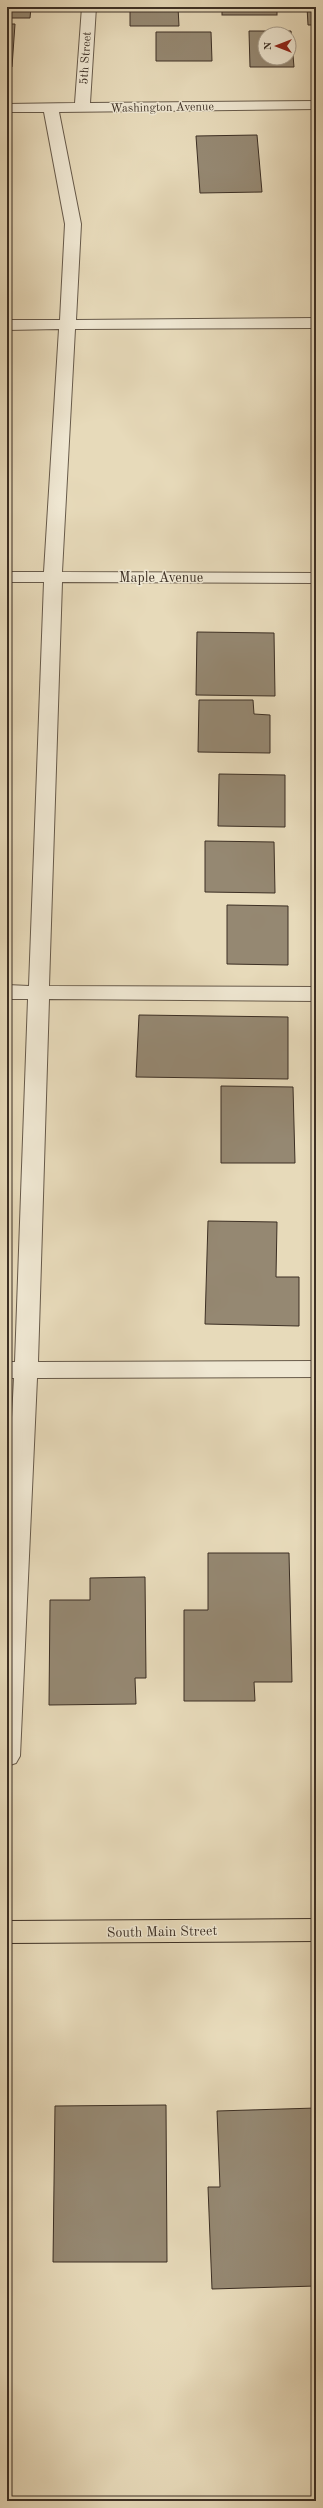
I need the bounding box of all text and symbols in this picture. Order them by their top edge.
north arrow [257,26,297,66]
street label: 5th Street [77,31,94,85]
text: N [263,41,274,50]
street label: Washington Avenue [110,101,215,115]
street label: Maple Avenue [119,571,203,585]
street label: South Main Street [107,1924,218,1940]

